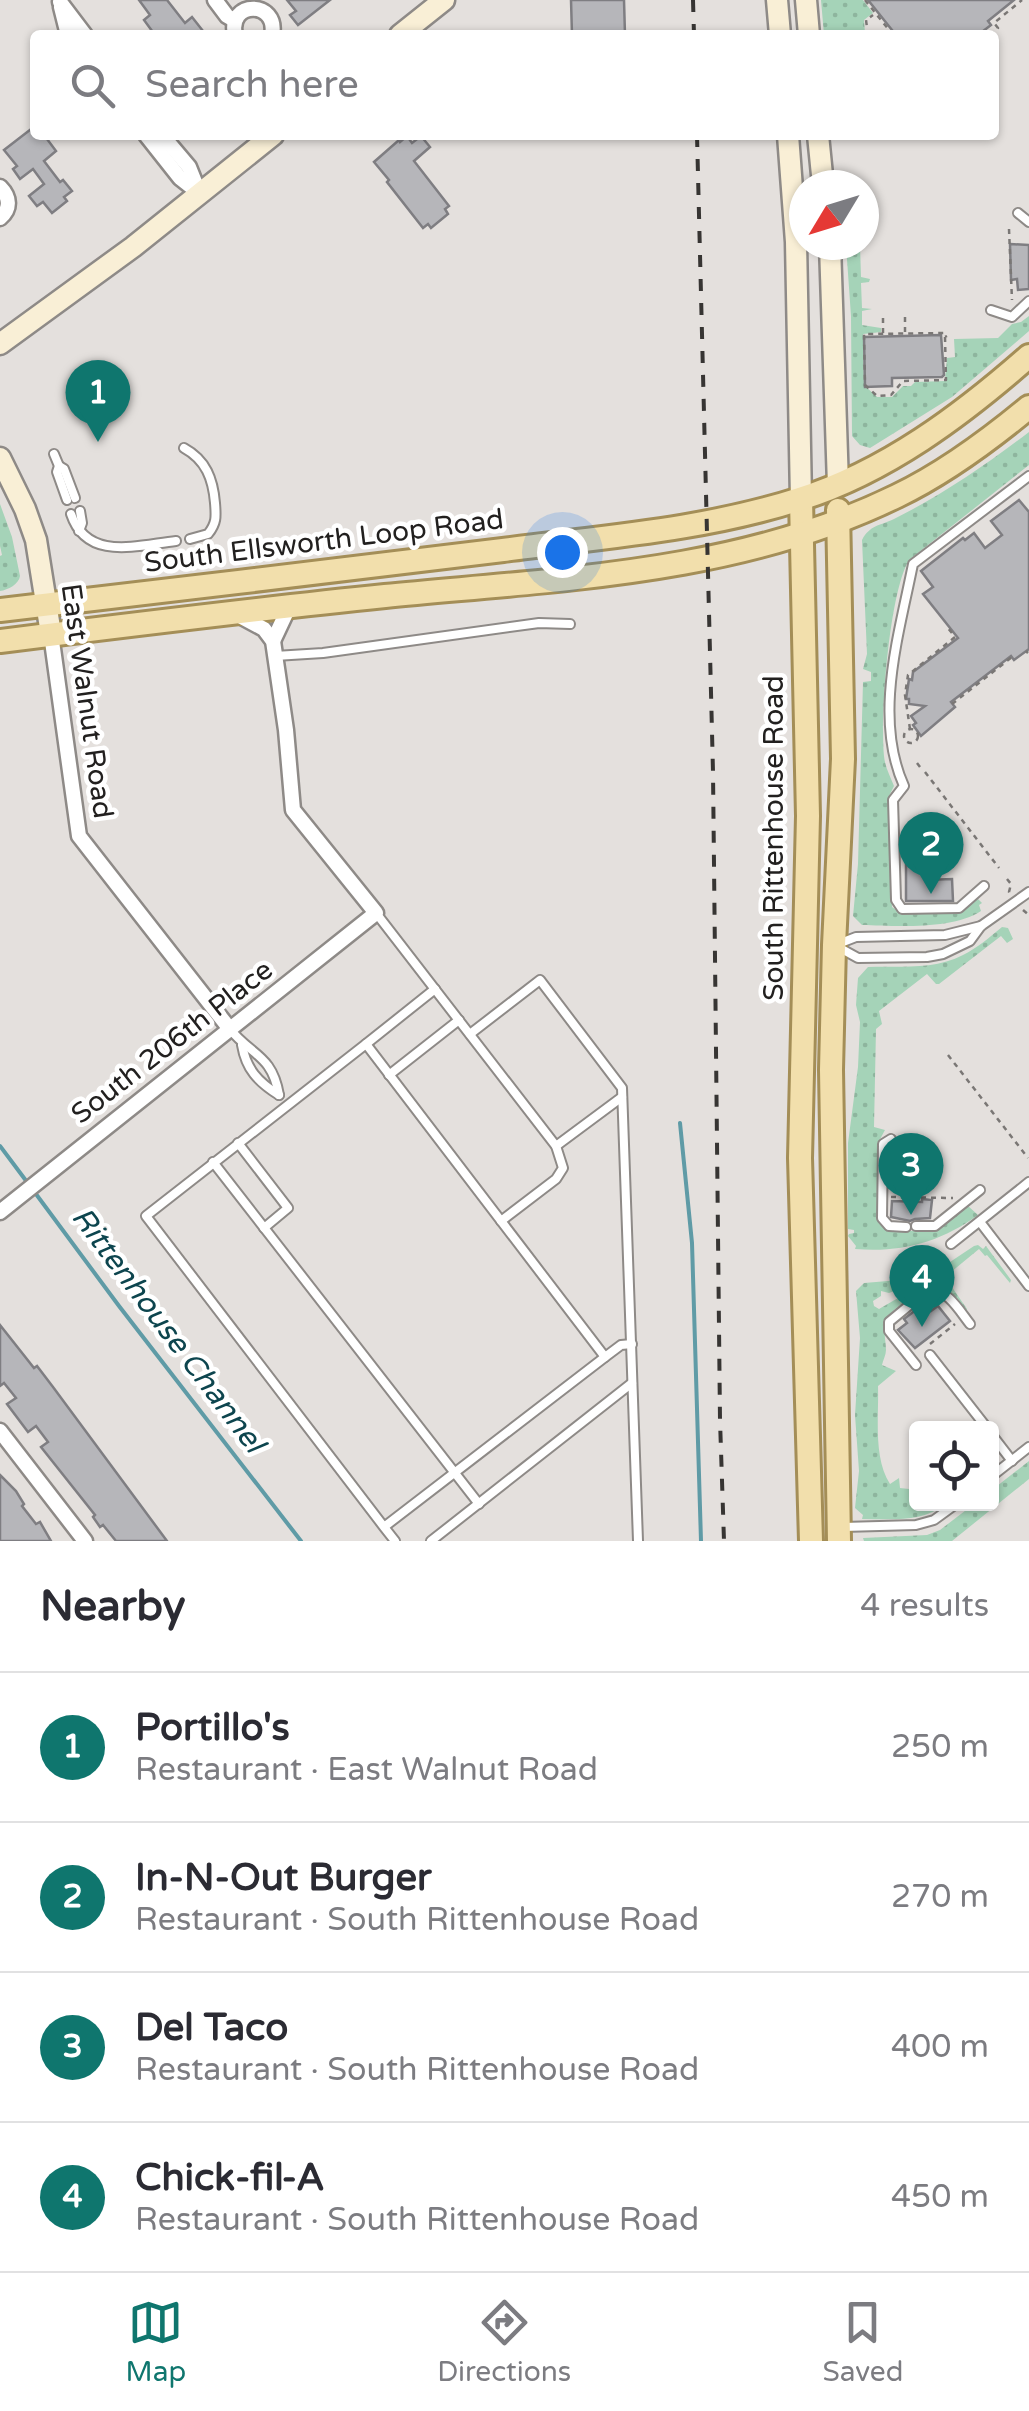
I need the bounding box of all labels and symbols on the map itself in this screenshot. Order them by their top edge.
north arrow [789,170,879,260]
pin: 1 [66,360,130,442]
street label: South Ellsworth Loop Road [142,502,506,580]
your location [537,527,588,578]
street label: East Walnut Road [54,581,120,821]
street label: South Rittenhouse Road [757,675,791,1001]
pin: 2 [898,812,964,894]
street label: South 206th Place [65,953,279,1131]
pin: 3 [878,1132,944,1215]
water label: Rittenhouse Channel [64,1200,274,1463]
pin: 4 [890,1244,954,1327]

